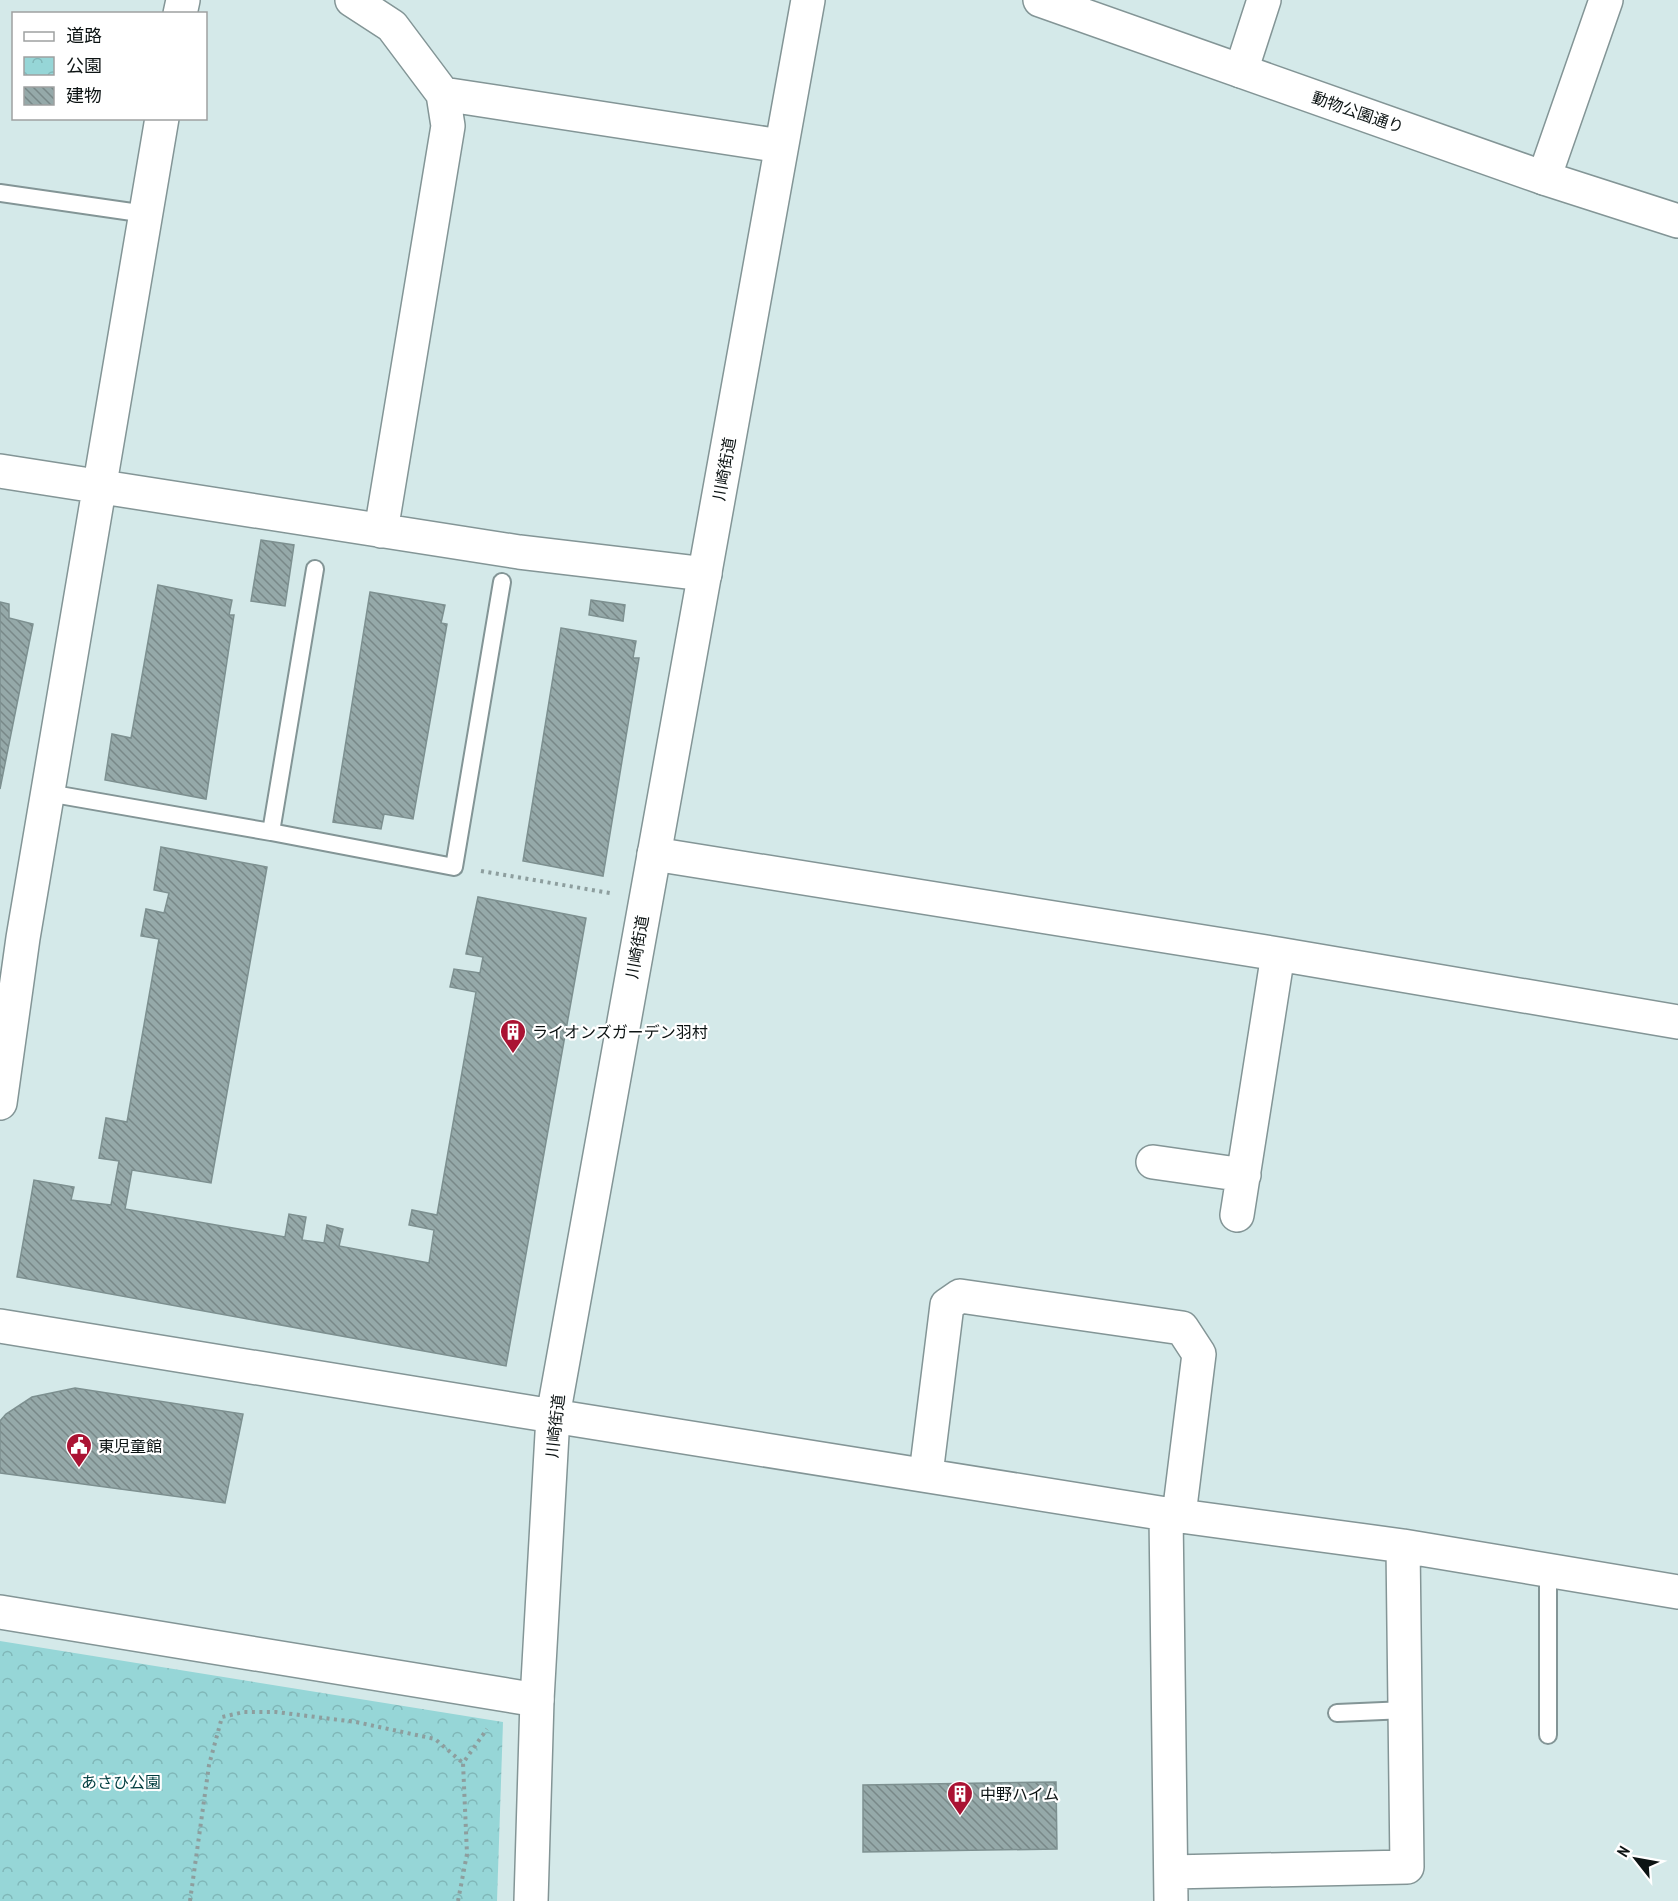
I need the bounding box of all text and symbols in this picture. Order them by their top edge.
legend [12,12,207,120]
text: 道路 [66,24,102,47]
text: 公園 [66,54,102,77]
text: 建物 [66,84,102,107]
street label: 動物公園通り [1309,87,1407,137]
street label: 川崎街道 [709,436,739,502]
street label: 川崎街道 [622,914,652,980]
building icon: ライオンズガーデン羽村 [498,1017,528,1055]
place label: ライオンズガーデン羽村 [532,1022,708,1042]
street label: 川崎街道 [542,1393,568,1459]
public building icon: 東児童館 [64,1431,94,1469]
place label: 東児童館 [98,1436,162,1456]
park label: あさひ公園 [81,1772,161,1792]
building icon: 中野ハイム [945,1779,975,1817]
place label: 中野ハイム [980,1784,1059,1804]
north arrow [1606,1829,1666,1889]
text: N [1612,1842,1634,1860]

